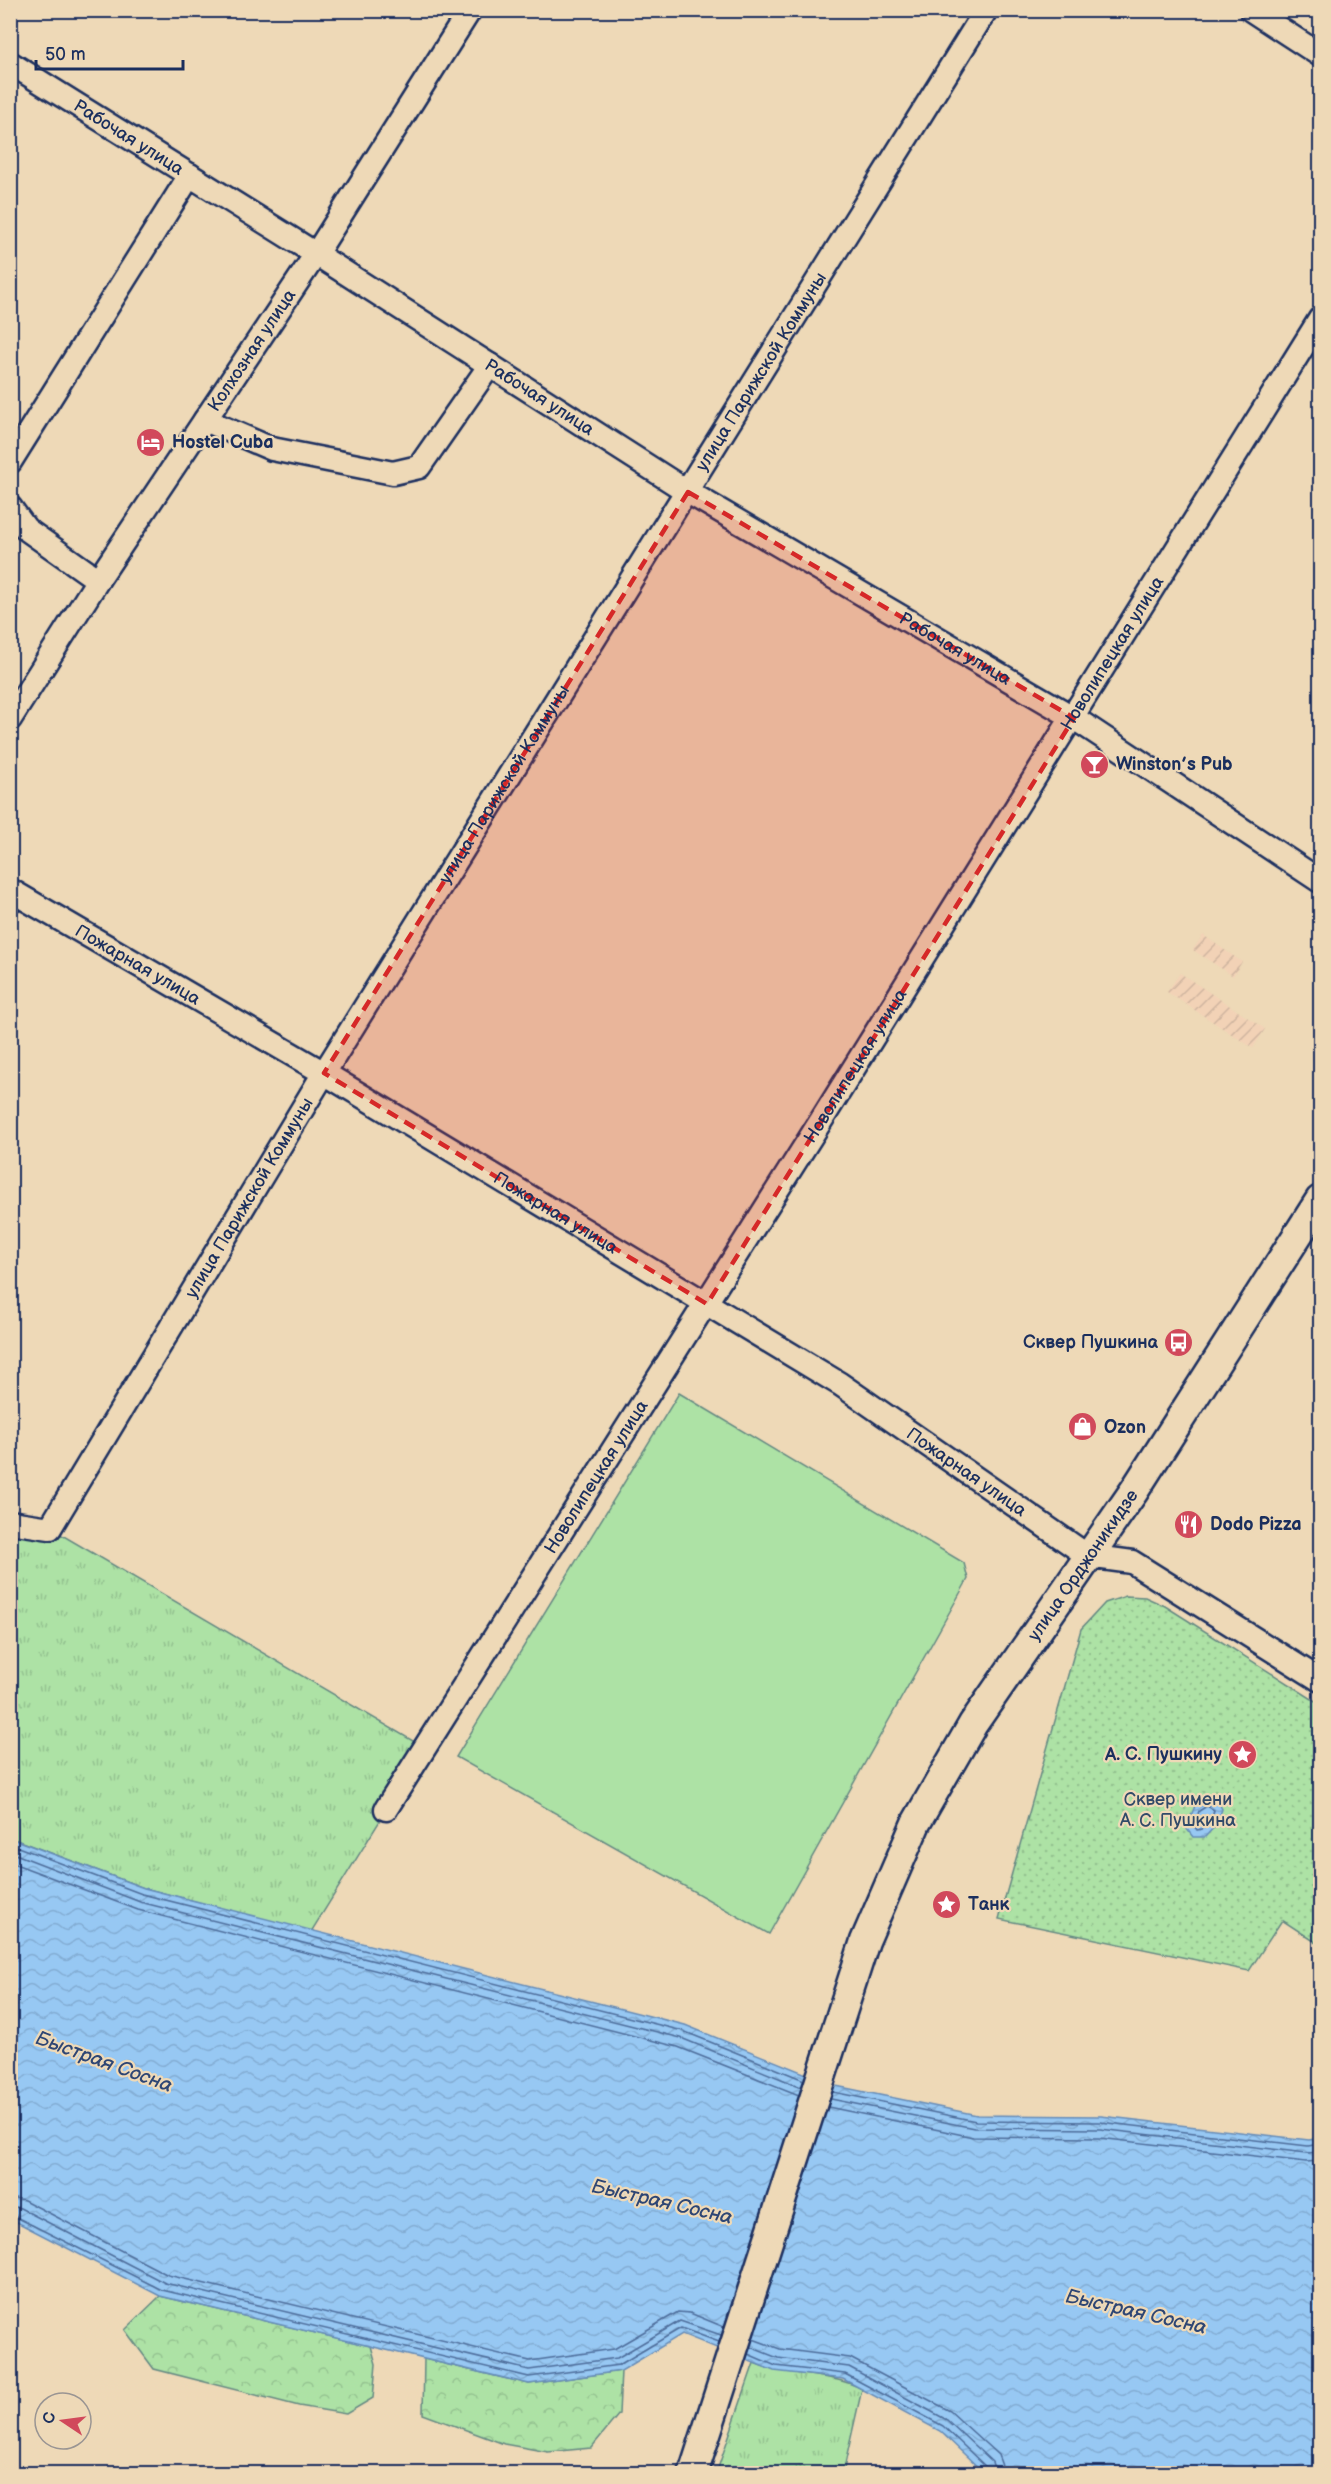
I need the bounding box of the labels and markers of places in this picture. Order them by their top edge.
hotel icon: Hostel Cuba [135,426,167,458]
place label: Hostel Cuba [172,432,274,453]
bar icon: Winston’s Pub [1079,748,1111,780]
place label: Winston’s Pub [1116,754,1233,775]
bus stop icon: Сквер Пушкина [1163,1326,1195,1358]
place label: Сквер Пушкина [1023,1332,1159,1353]
shop icon: Ozon [1067,1411,1099,1443]
place label: Ozon [1104,1417,1146,1438]
restaurant icon: Dodo Pizza [1173,1508,1205,1540]
place label: Dodo Pizza [1210,1514,1302,1535]
place icon: А. С. Пушкину [1227,1738,1259,1770]
place label: А. С. Пушкину [1104,1744,1222,1765]
place icon: Танк [931,1888,963,1920]
place label: Танк [968,1894,1010,1915]

